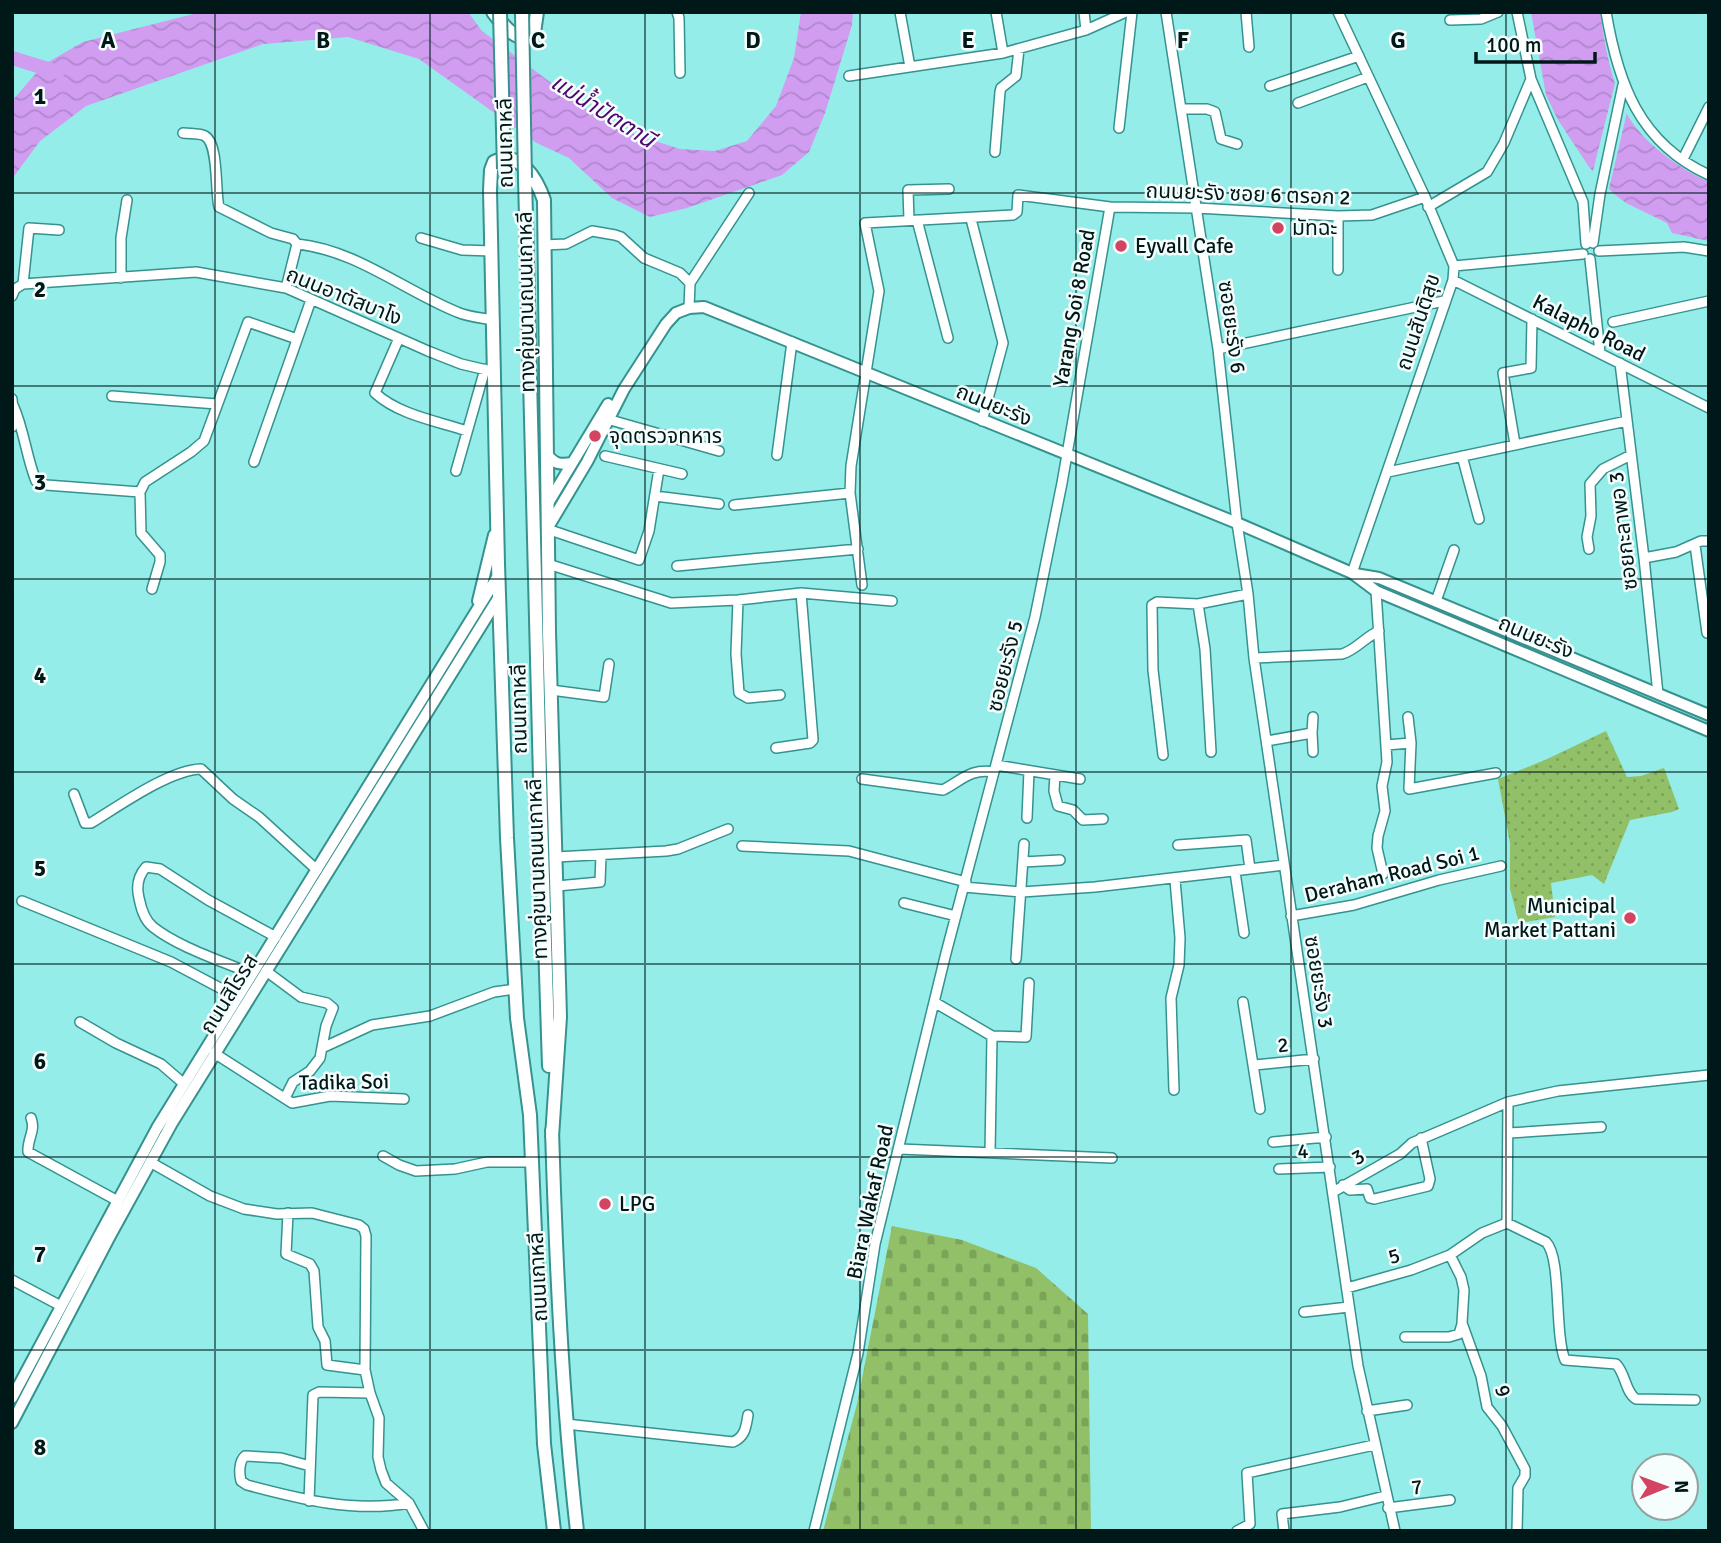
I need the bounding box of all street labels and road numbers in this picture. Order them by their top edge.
street label: ถนนเกาหลี [491,98,519,188]
street label: ถนนยะรัง ซอย 6 ตรอก 2 [1145,177,1351,211]
street label: ทางคู่ขนานถนนเกาหลี [511,211,541,393]
street label: Yarang Soi 8 Road [1047,227,1101,389]
street label: ถนนอาตัสบาโง [282,261,406,331]
street label: ถนนสันติสุข [1390,270,1446,374]
street label: ซอยยะรัง 6 [1213,279,1251,375]
street label: Kalapho Road [1528,288,1650,368]
street label: ถนนยะรัง [952,378,1036,432]
street label: ซอยกะลาพอ 3 [1603,470,1643,592]
street label: ถนนยะรัง [1494,610,1578,664]
street label: ซอยยะรัง 5 [981,618,1029,714]
street label: ถนนเกาหลี [505,664,533,754]
street label: ทางคู่ขนานถนนเกาหลี [521,778,553,960]
street label: Deraham Road Soi 1 [1302,840,1482,908]
street label: ซอยยะรัง 3 [1299,934,1339,1030]
street label: ถนนสิโรรส [194,949,264,1039]
street label: 2 [1276,1031,1290,1059]
street label: Tadika Soi [299,1068,389,1096]
street label: Biara Wakaf Road [841,1122,899,1282]
street label: 4 [1297,1138,1309,1164]
street label: 3 [1347,1143,1369,1171]
street label: ถนนเกาหลี [523,1231,553,1323]
street label: 5 [1385,1242,1403,1270]
street label: 9 [1489,1382,1517,1400]
street label: 7 [1410,1473,1424,1501]

